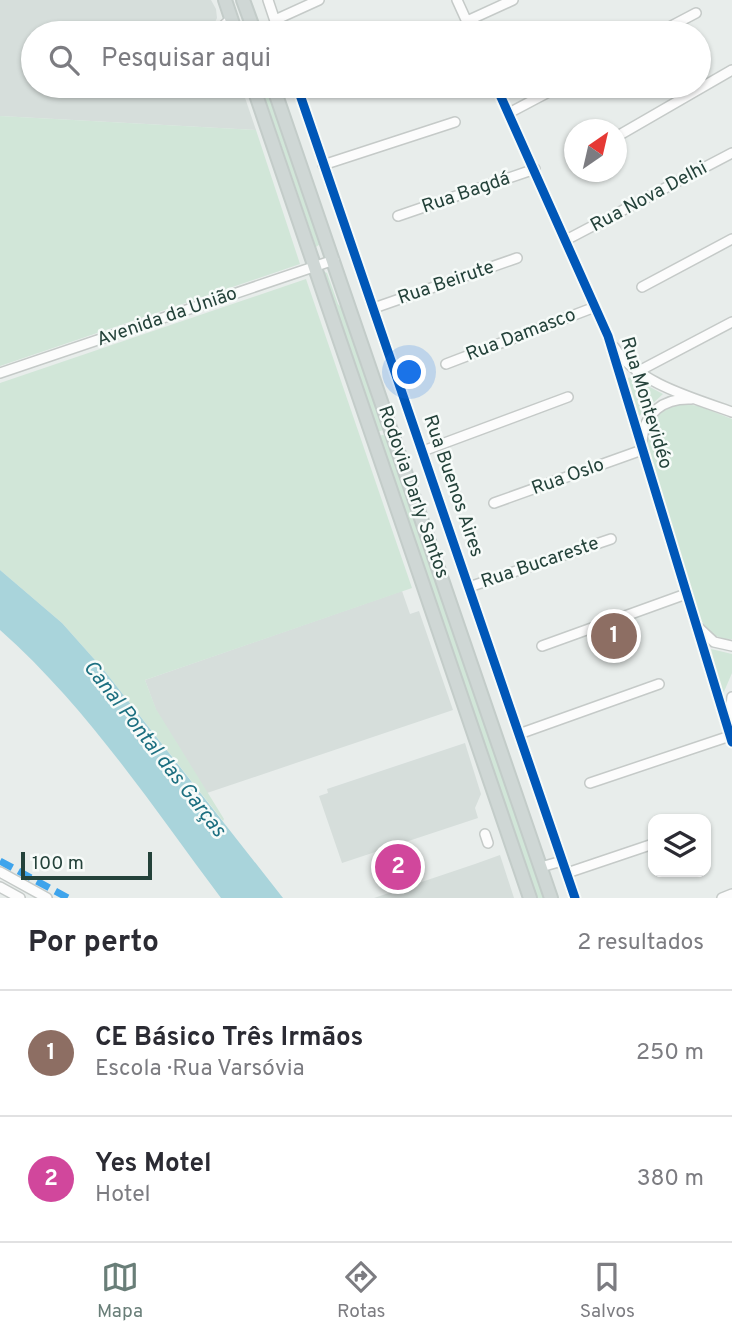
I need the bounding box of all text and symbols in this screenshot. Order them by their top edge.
search box [21,21,711,98]
icon: search [45,41,83,79]
text: Pesquisar aqui [101,43,271,76]
north arrow [564,119,627,182]
street label: Rua Nova Delhi [586,156,712,238]
street label: Rua Bagdá [419,167,513,219]
street label: Rua Beirute [395,255,497,311]
street label: Avenida da União [94,282,240,352]
street label: Rua Damasco [463,303,579,367]
street label: Rua Montevidéo [615,334,677,472]
your location [392,355,426,389]
street label: Rodovia Darly Santos [372,402,454,582]
street label: Rua Buenos Aires [417,412,489,560]
street label: Rua Oslo [528,453,608,501]
street label: Rua Bucareste [478,532,602,594]
pin: 1 [591,610,637,662]
water label: Canal Pontal das Garças [76,655,232,843]
map controls [648,814,711,877]
button: layers [648,814,711,877]
pin: 2 [375,841,421,893]
scale bar [21,849,152,881]
text: 100 m [32,852,84,876]
text: Por perto [28,925,159,962]
text: 2 resultados [577,929,704,958]
text: CE Básico Três Irmãos [95,1022,363,1055]
text: 1 [46,1039,56,1068]
text: 250 m [636,1039,704,1068]
text: Escola · Rua Varsóvia [95,1055,305,1084]
text: Yes Motel [95,1148,212,1181]
text: 2 [44,1165,58,1194]
text: 380 m [637,1165,704,1194]
text: Hotel [95,1181,151,1210]
tab: Mapa [97,1258,143,1324]
tab: Rotas [337,1258,386,1324]
tab: Salvos [580,1258,635,1324]

